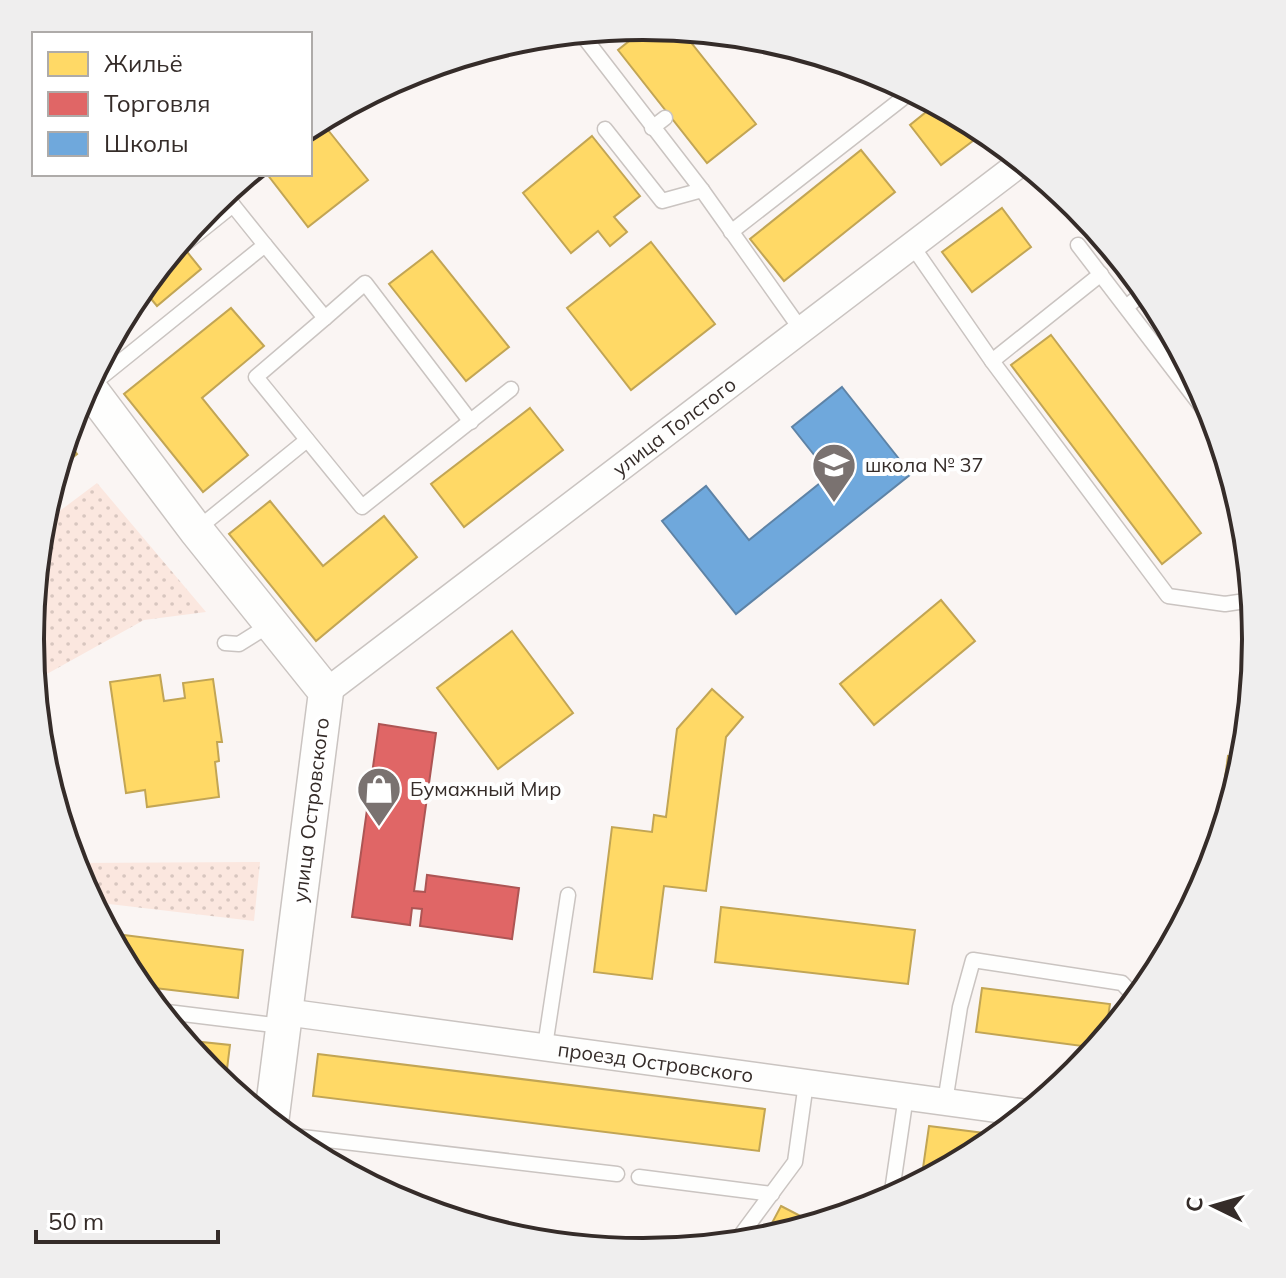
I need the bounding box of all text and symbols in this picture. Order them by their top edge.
legend [32,32,312,176]
text: Жильё [104,48,183,78]
text: Торговля [104,88,211,118]
text: Школы [104,128,189,158]
street label: улица Толстого [607,371,741,481]
school or university icon: школа № 37 [810,441,858,504]
place label: школа № 37 [865,452,984,477]
street label: улица Островского [287,716,334,904]
shop icon: Бумажный Мир [355,765,403,828]
place label: Бумажный Мир [410,776,561,801]
street label: проезд Островского [556,1036,755,1088]
north arrow [1174,1166,1254,1246]
scale bar [36,1194,218,1244]
text: С [1179,1196,1209,1213]
text: 50 m [48,1206,104,1236]

